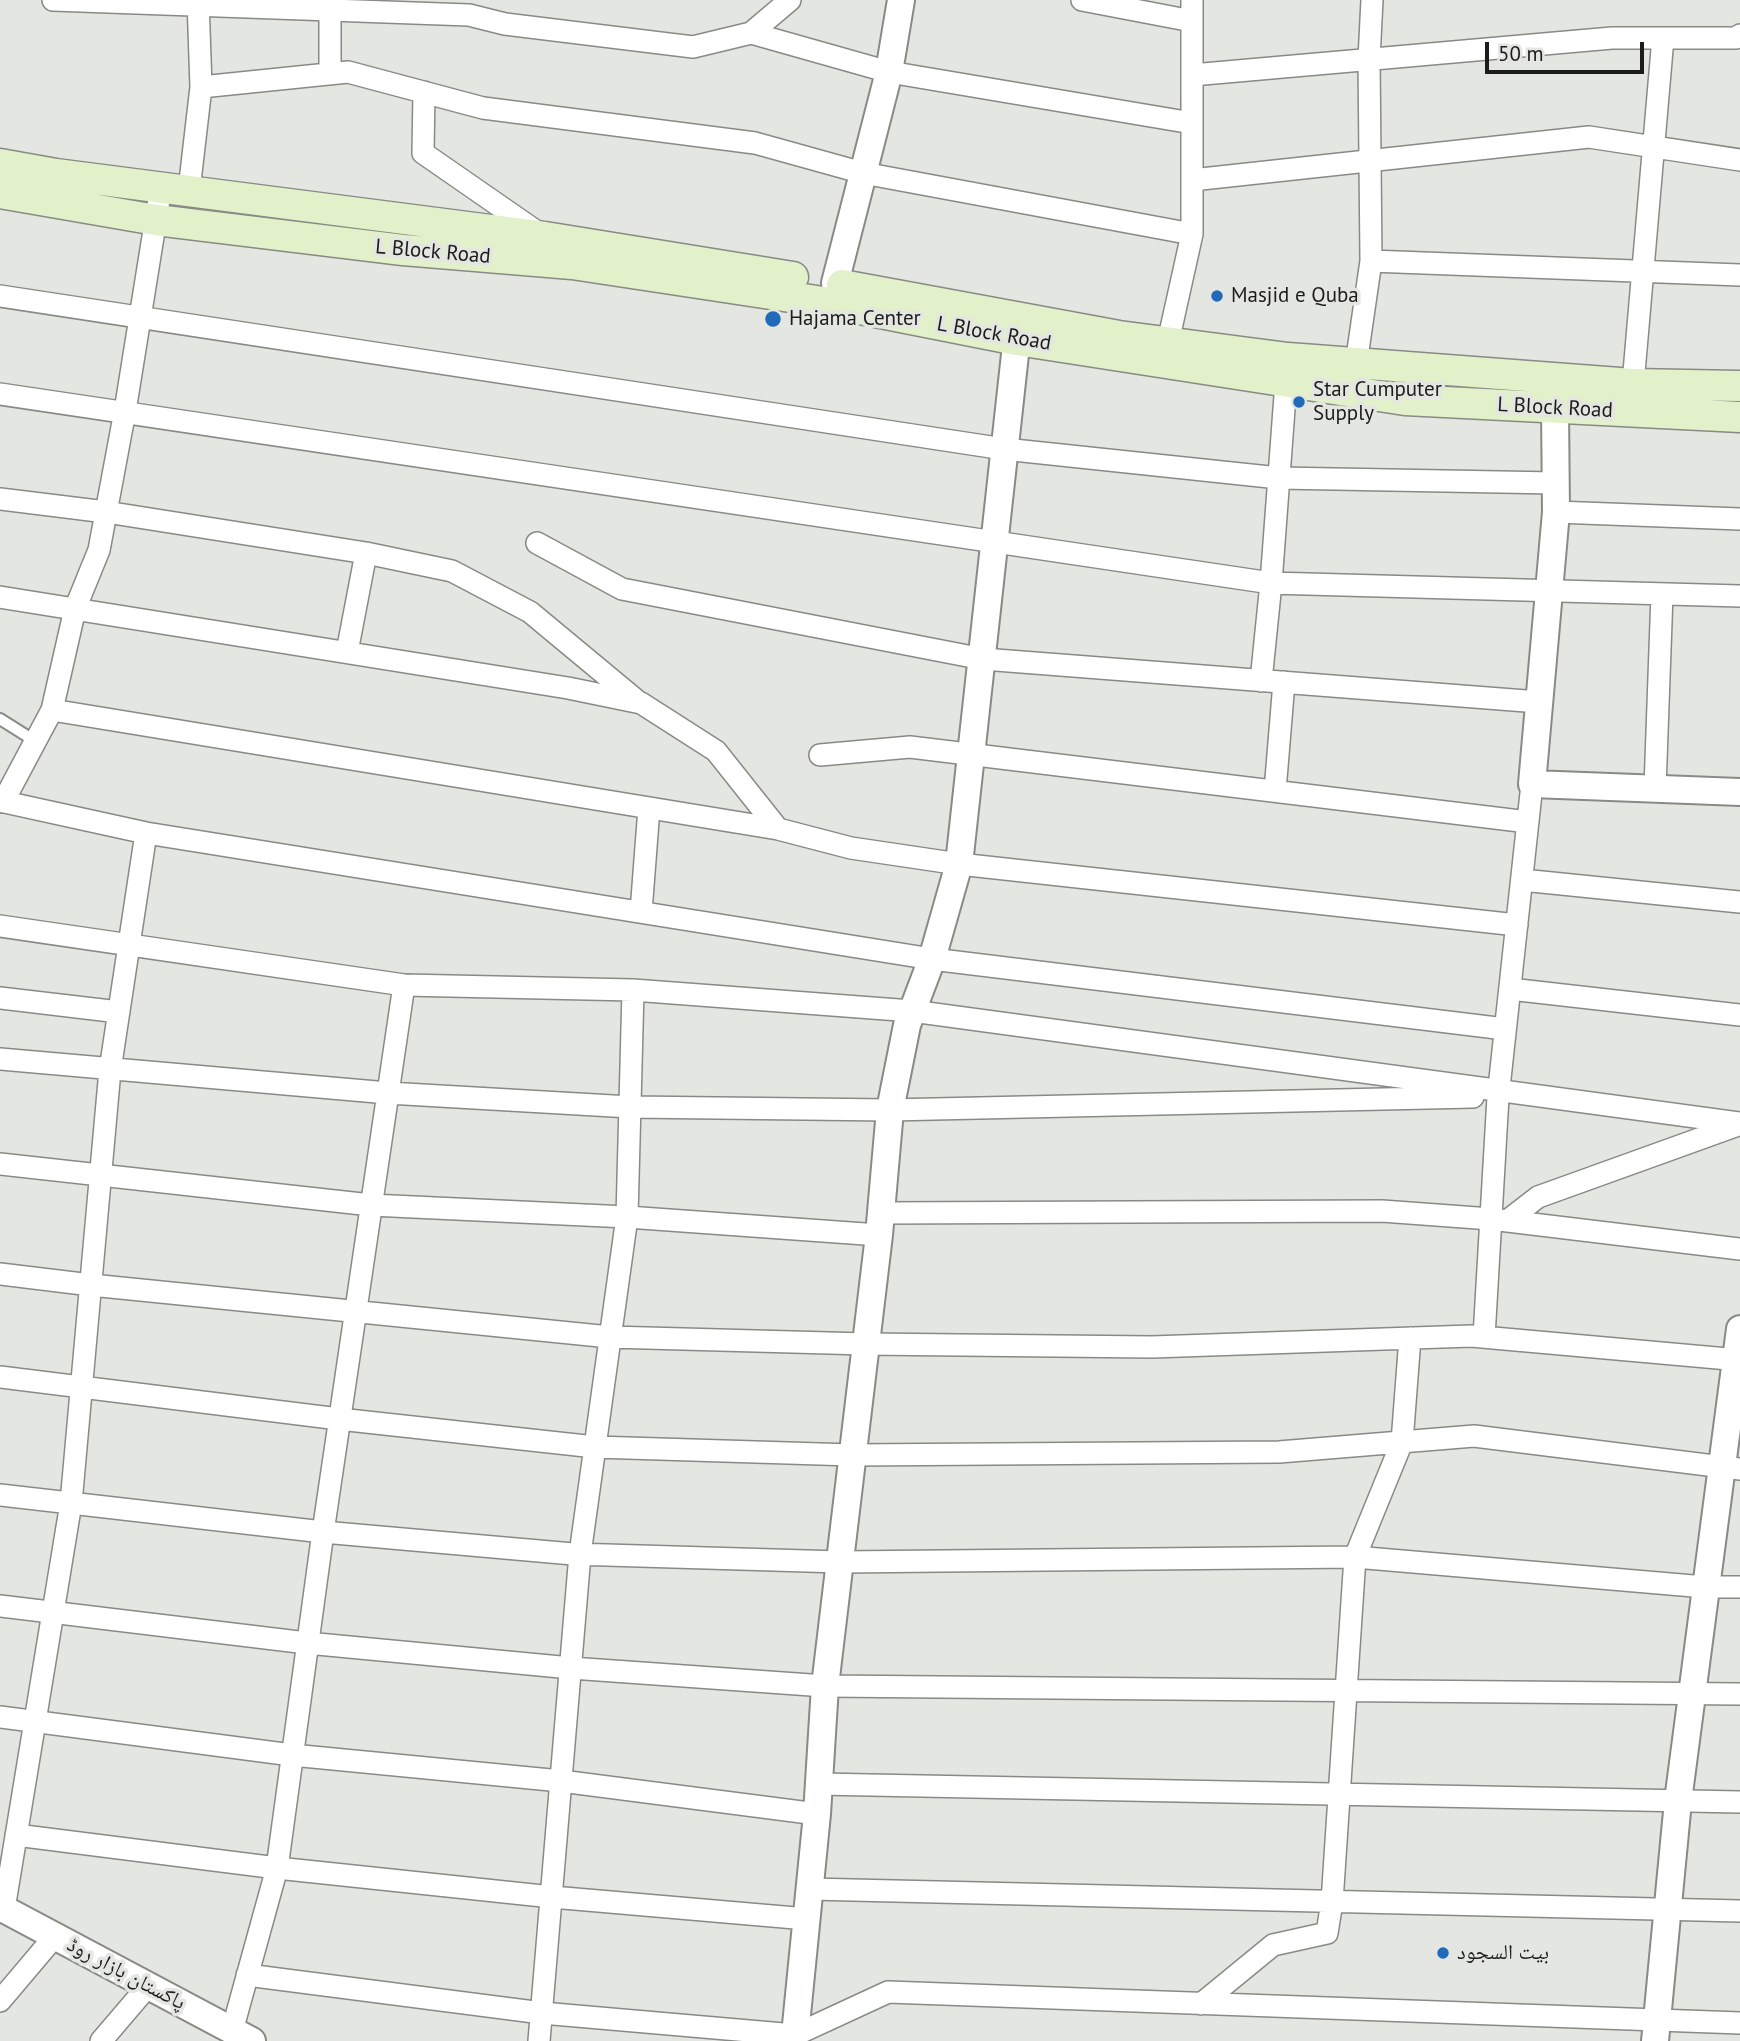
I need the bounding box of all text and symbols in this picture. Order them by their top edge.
scale bar [1488,28,1647,72]
text: 50 m [1498,40,1544,67]
street label: L Block Road [374,234,492,270]
place label: Masjid e Quba [1231,283,1359,309]
marker: Masjid e Quba [1209,288,1225,304]
place label: Hajama Center [789,306,921,332]
marker: Hajama Center [763,309,783,329]
street label: L Block Road [935,312,1053,356]
place label: Star Cumputer Supply [1313,377,1442,427]
street label: L Block Road [1497,392,1613,424]
marker: Star Cumputer Supply [1291,394,1307,410]
street label: پاکستان بازار روڈ [62,1932,190,2016]
place label: بیت السجود [1457,1940,1549,1966]
marker: بیت السجود [1435,1945,1451,1961]

